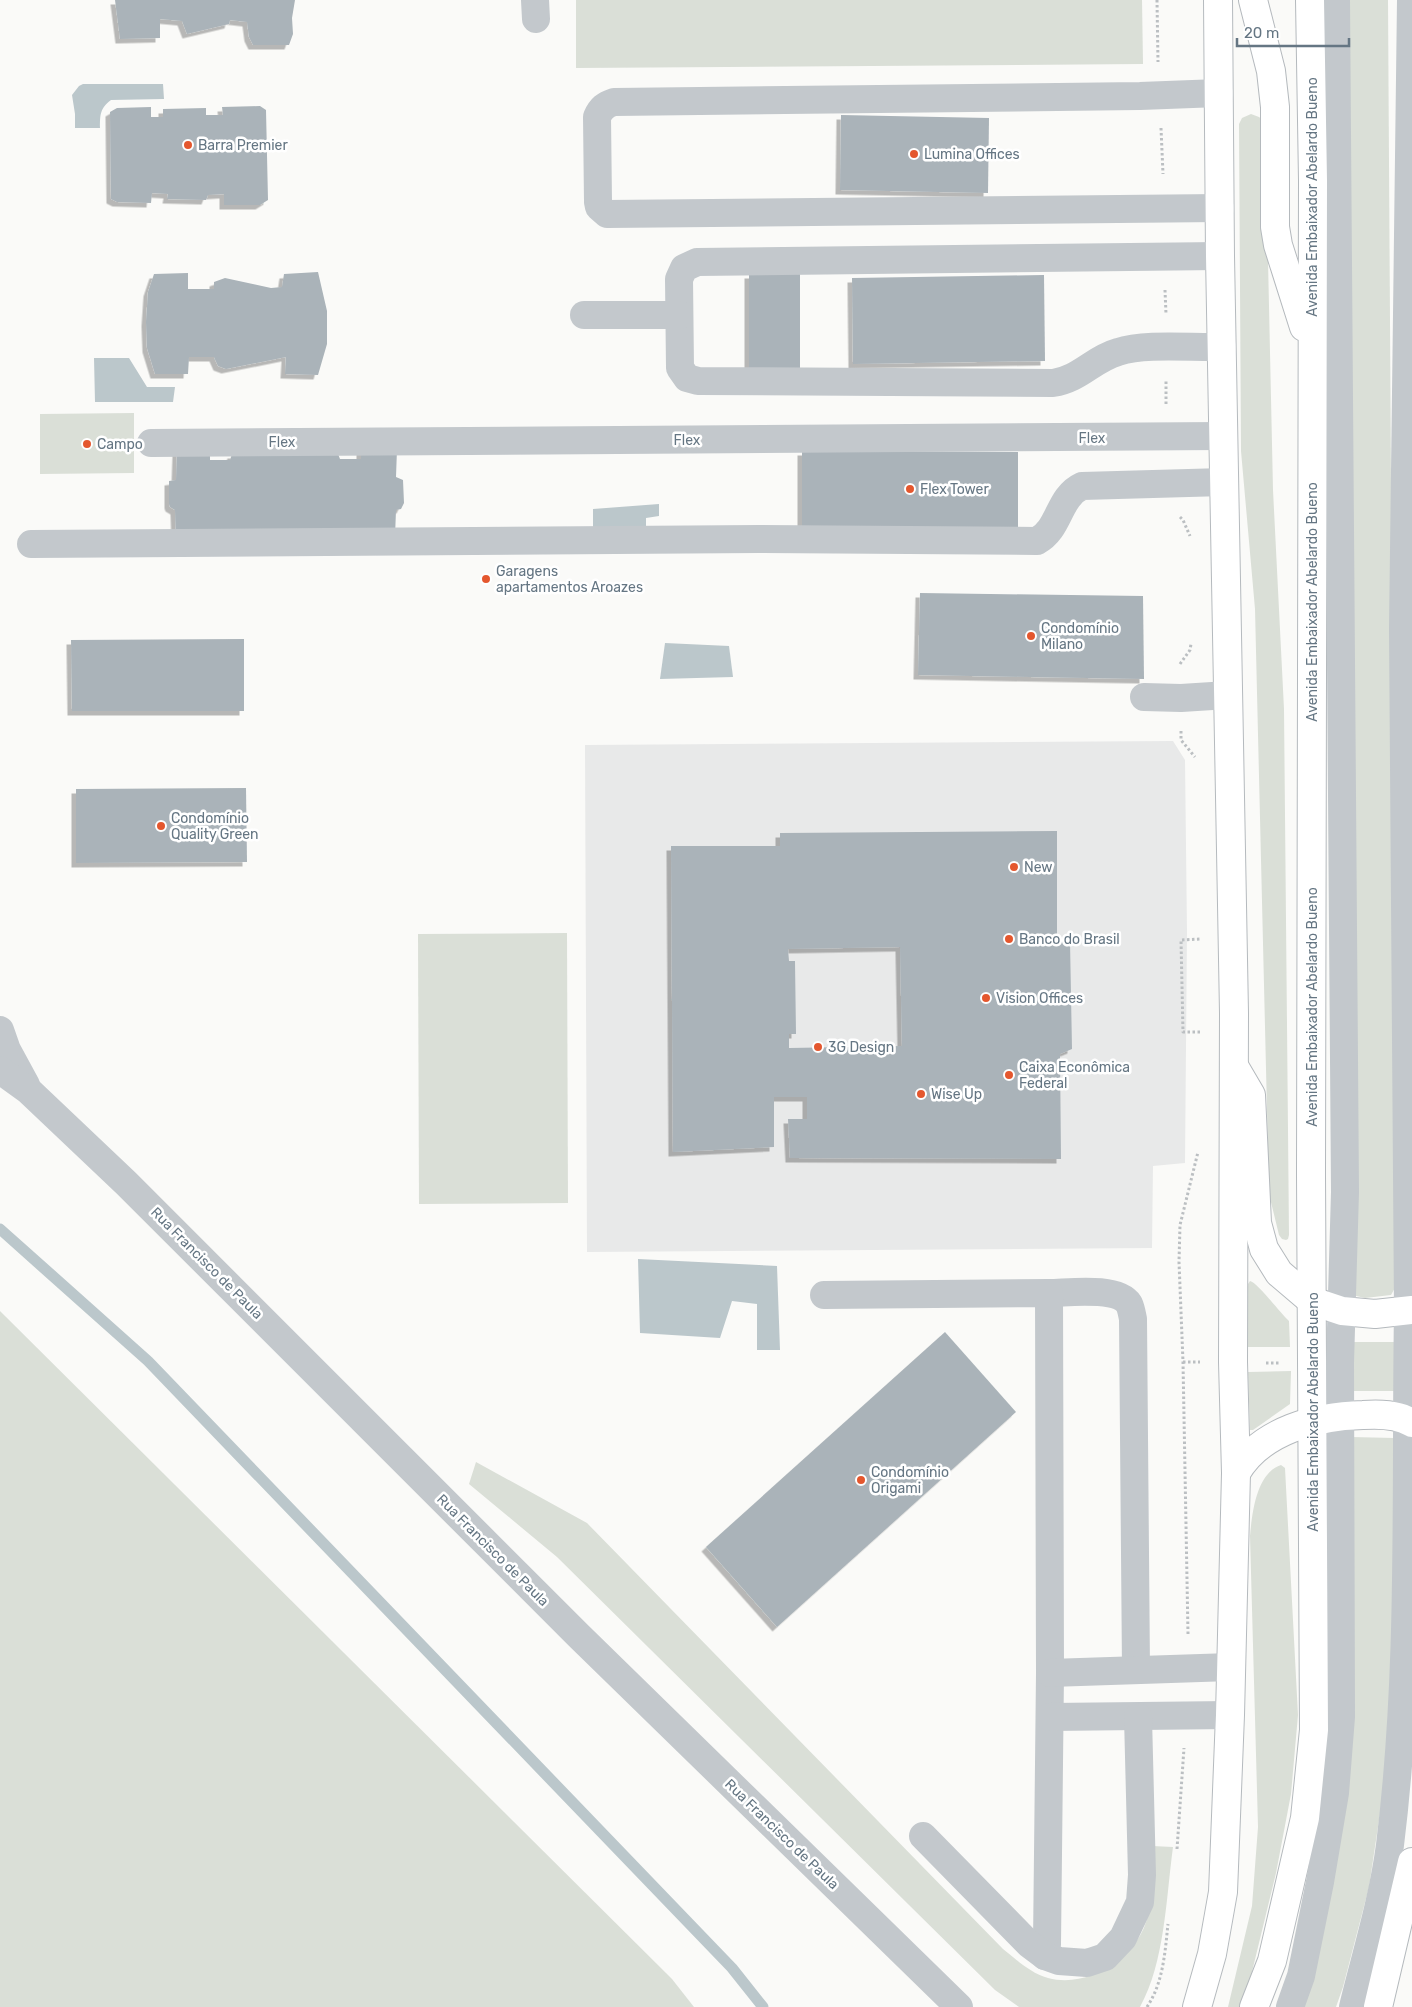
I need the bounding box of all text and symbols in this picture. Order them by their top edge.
scale bar [1237,15,1350,47]
text: 20 m [1244,24,1279,42]
street label: Avenida Embaixador Abelardo Bueno [1304,77,1321,317]
place label: Barra Premier [198,137,288,154]
marker: Barra Premier [182,139,194,151]
place label: Lumina Offices [924,146,1020,163]
marker: Lumina Offices [908,148,920,160]
street label: Flex [1079,430,1106,447]
street label: Flex [674,432,701,449]
street label: Flex [269,434,296,451]
place label: Campo [97,436,143,453]
marker: Campo [81,438,93,450]
place label: Flex Tower [920,481,989,498]
street label: Avenida Embaixador Abelardo Bueno [1304,482,1321,722]
marker: Flex Tower [904,483,916,495]
place label: Garagens apartamentos Aroazes [496,563,643,596]
marker: Garagens apartamentos Aroazes [480,573,492,585]
place label: Condomínio Milano [1041,620,1119,653]
marker: Condomínio Milano [1025,630,1037,642]
place label: Condomínio Quality Green [171,810,259,843]
marker: Condomínio Quality Green [155,820,167,832]
place label: New [1024,859,1053,876]
marker: New [1008,861,1020,873]
street label: Avenida Embaixador Abelardo Bueno [1304,887,1321,1127]
place label: Banco do Brasil [1019,931,1120,948]
marker: Banco do Brasil [1003,933,1015,945]
place label: Vision Offices [996,990,1083,1007]
marker: Vision Offices [980,992,992,1004]
place label: 3G Design [828,1039,894,1056]
marker: 3G Design [812,1041,824,1053]
place label: Caixa Econômica Federal [1019,1059,1130,1092]
marker: Caixa Econômica Federal [1003,1069,1015,1081]
place label: Wise Up [931,1086,982,1103]
marker: Wise Up [915,1088,927,1100]
street label: Rua Francisco de Paula [147,1204,266,1323]
street label: Avenida Embaixador Abelardo Bueno [1305,1292,1322,1532]
place label: Condomínio Origami [871,1464,949,1497]
marker: Condomínio Origami [855,1474,867,1486]
street label: Rua Francisco de Paula [433,1491,552,1610]
street label: Rua Francisco de Paula [721,1776,842,1893]

